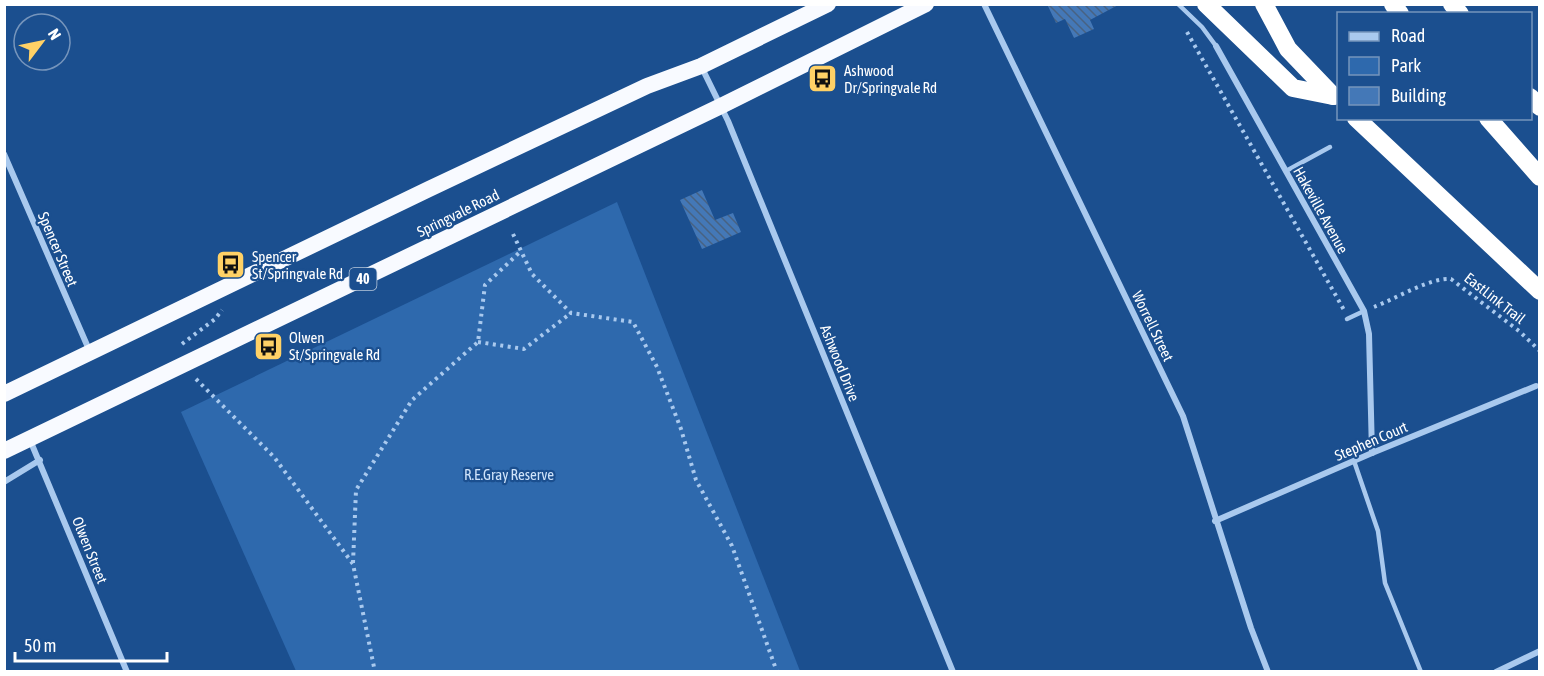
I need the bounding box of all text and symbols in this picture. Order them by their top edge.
north arrow [12,12,72,72]
legend [1337,12,1532,120]
text: N [45,25,65,43]
text: Road [1391,25,1425,46]
text: Park [1391,55,1421,76]
place label: Ashwood Dr/Springvale Rd [844,62,937,96]
bus stop icon: Ashwood Dr/Springvale Rd [807,63,839,95]
text: Building [1391,85,1446,106]
street label: Hakeville Avenue [1290,164,1352,256]
street label: Springvale Road [414,186,502,240]
street label: Spencer Street [35,209,81,289]
place label: Spencer St/Springvale Rd [252,248,343,282]
bus stop icon: Spencer St/Springvale Rd [215,249,247,281]
road number: 40 [350,268,376,290]
street label: EastLink Trail [1461,269,1529,327]
street label: Worrell Street [1129,288,1177,364]
street label: Ashwood Drive [817,322,863,404]
place label: Olwen St/Springvale Rd [289,329,380,363]
bus stop icon: Olwen St/Springvale Rd [252,330,284,362]
street label: Stephen Court [1332,418,1410,464]
park label: R.E.Gray Reserve [464,466,554,483]
street label: Olwen Street [69,514,111,586]
scale bar [15,625,166,663]
text: 50 m [24,635,56,656]

